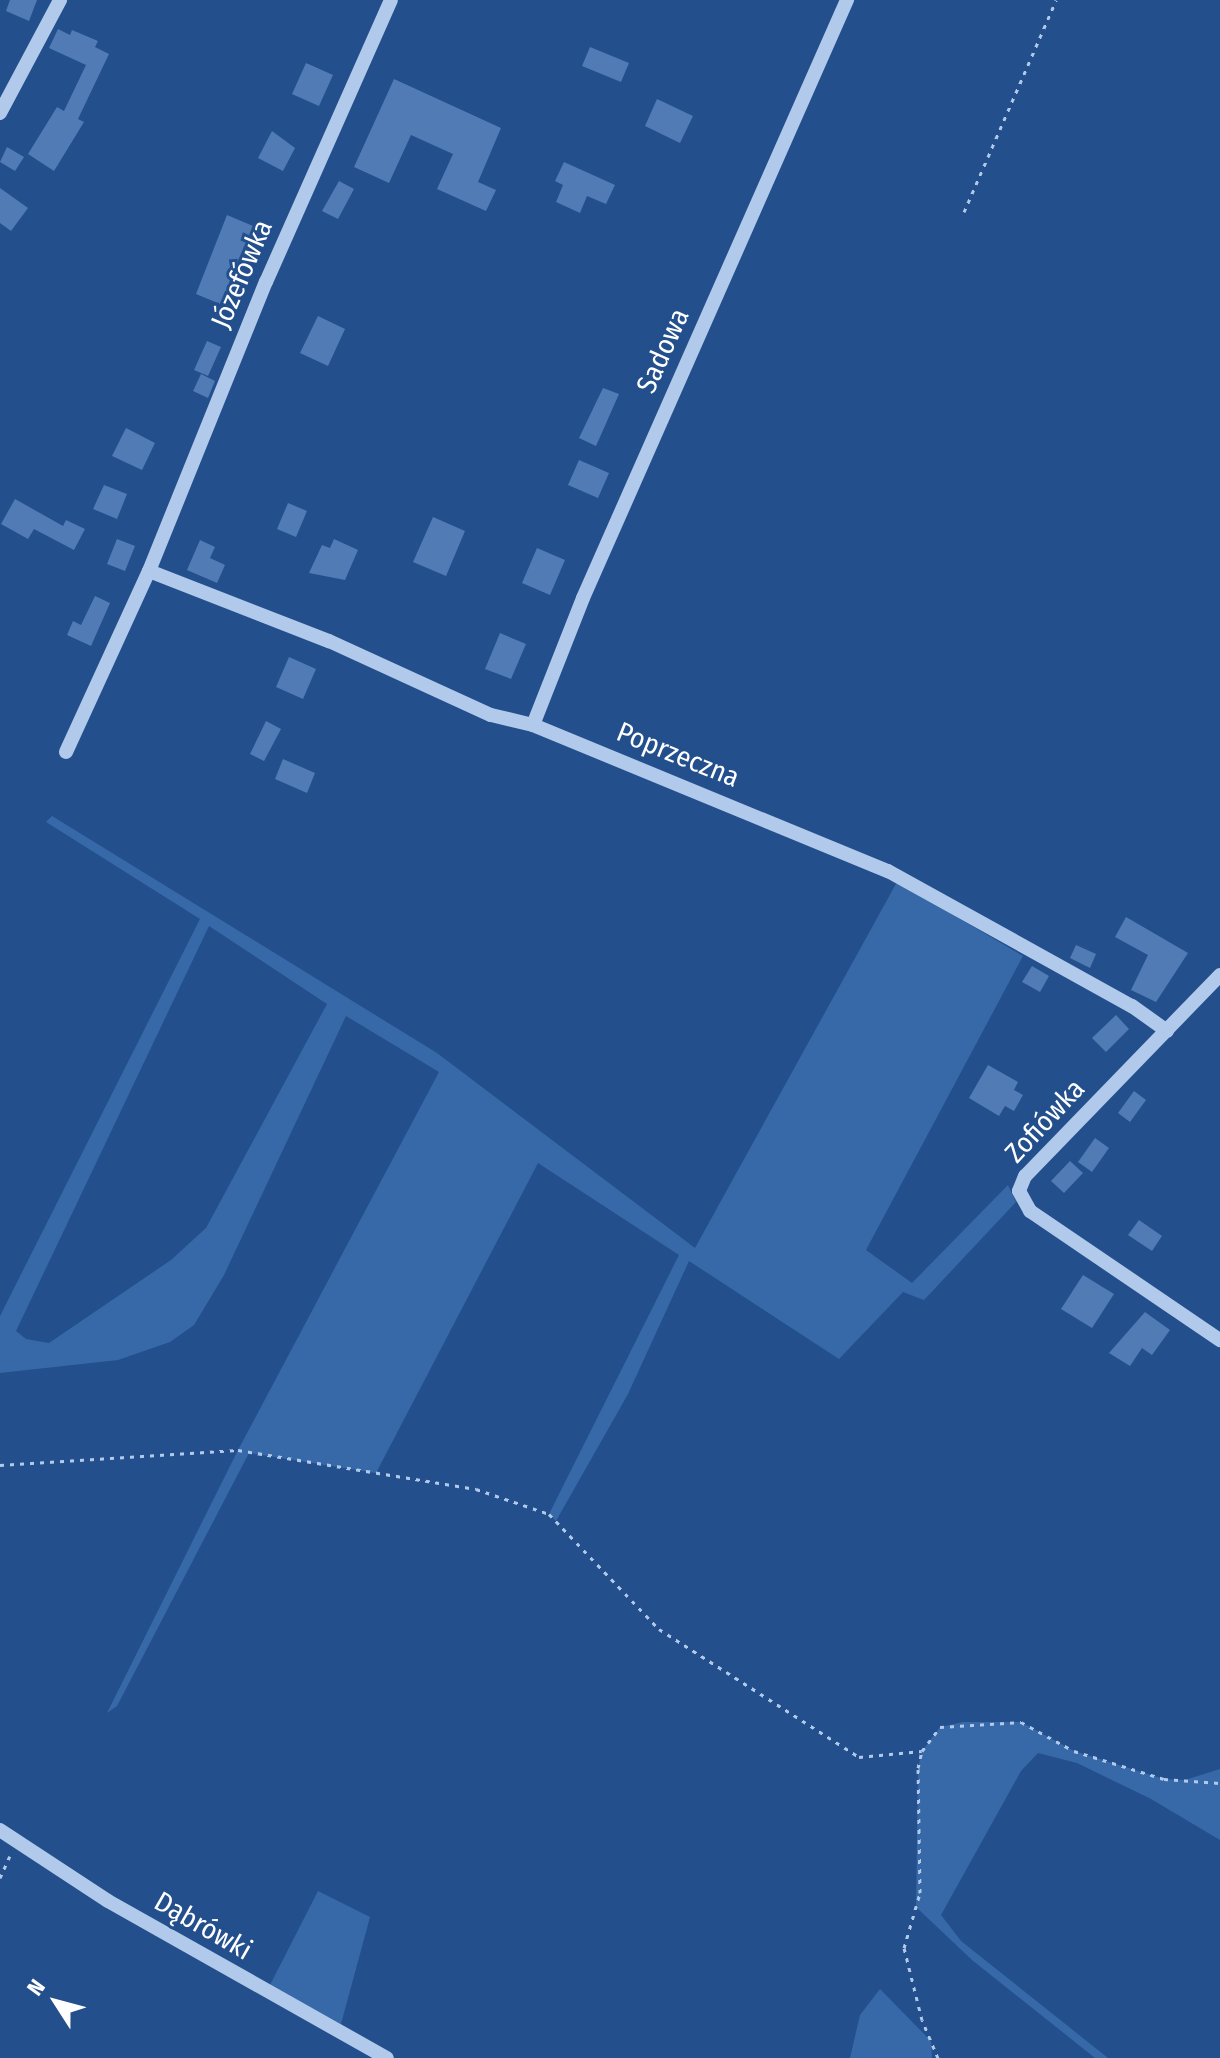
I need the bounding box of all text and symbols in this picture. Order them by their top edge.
street label: Józefówka [204,215,280,333]
street label: Sadowa [630,303,696,399]
street label: Poprzeczna [612,715,744,795]
street label: Zofiówka [998,1072,1092,1170]
street label: Dąbrówki [148,1885,258,1967]
north arrow [16,1962,96,2042]
text: N [21,1974,51,2001]

